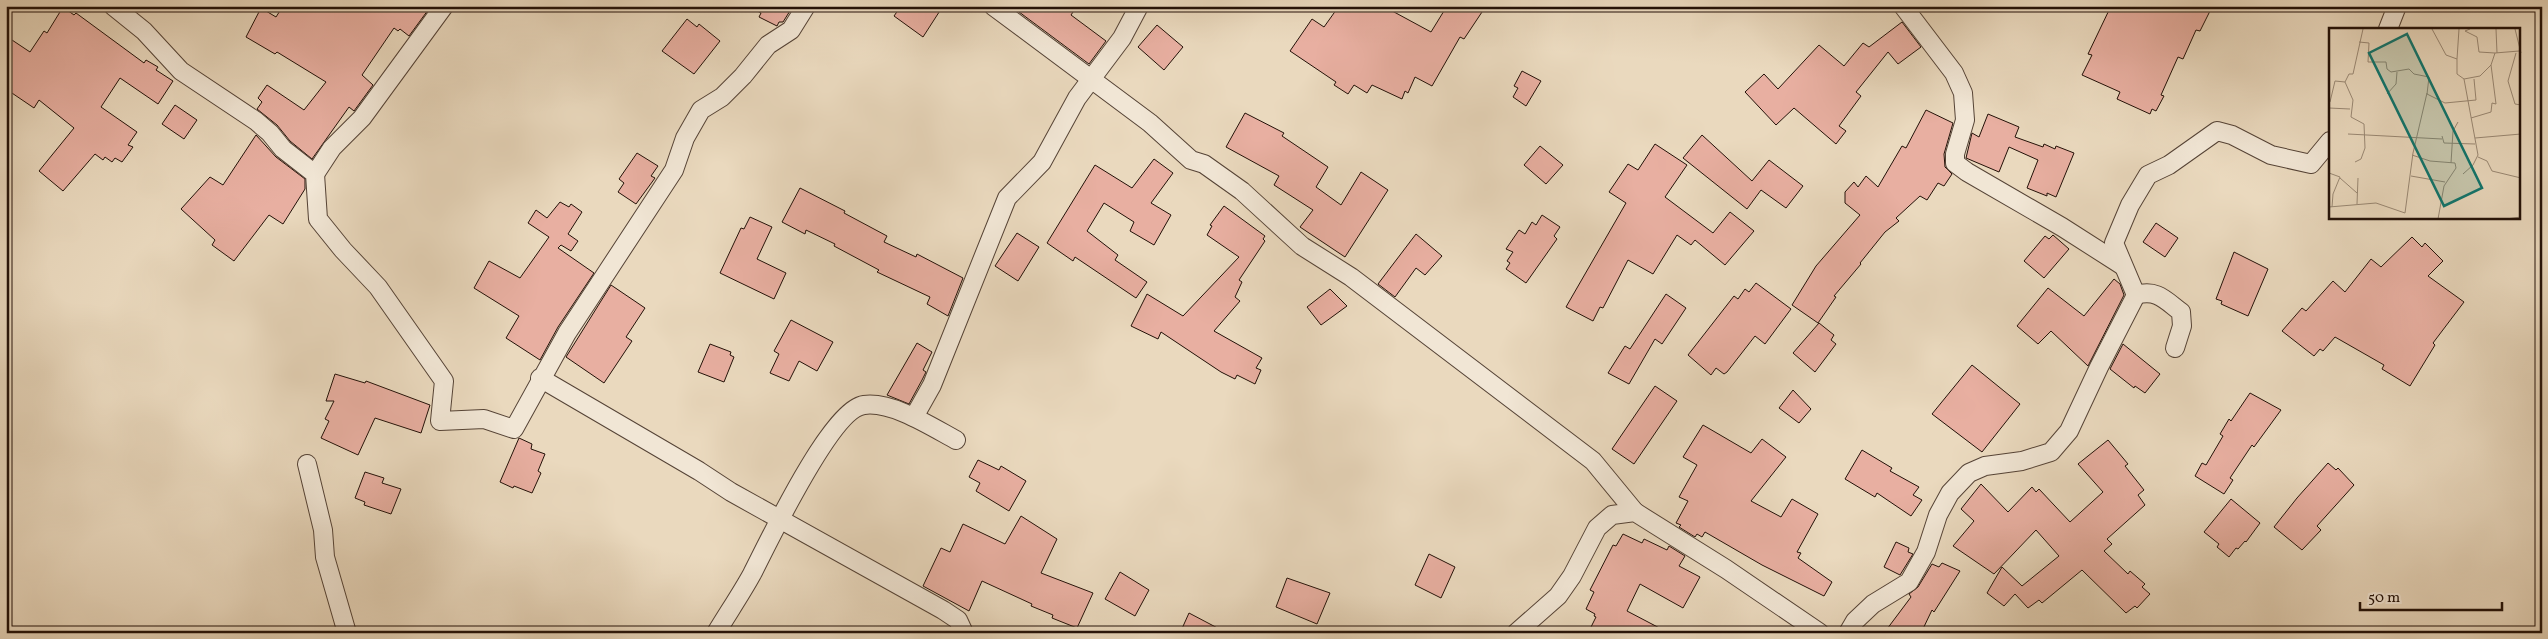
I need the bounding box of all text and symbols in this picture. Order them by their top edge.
inset map [2329,28,2520,219]
scale bar [2360,579,2503,611]
text: 50 m [2368,588,2400,609]

